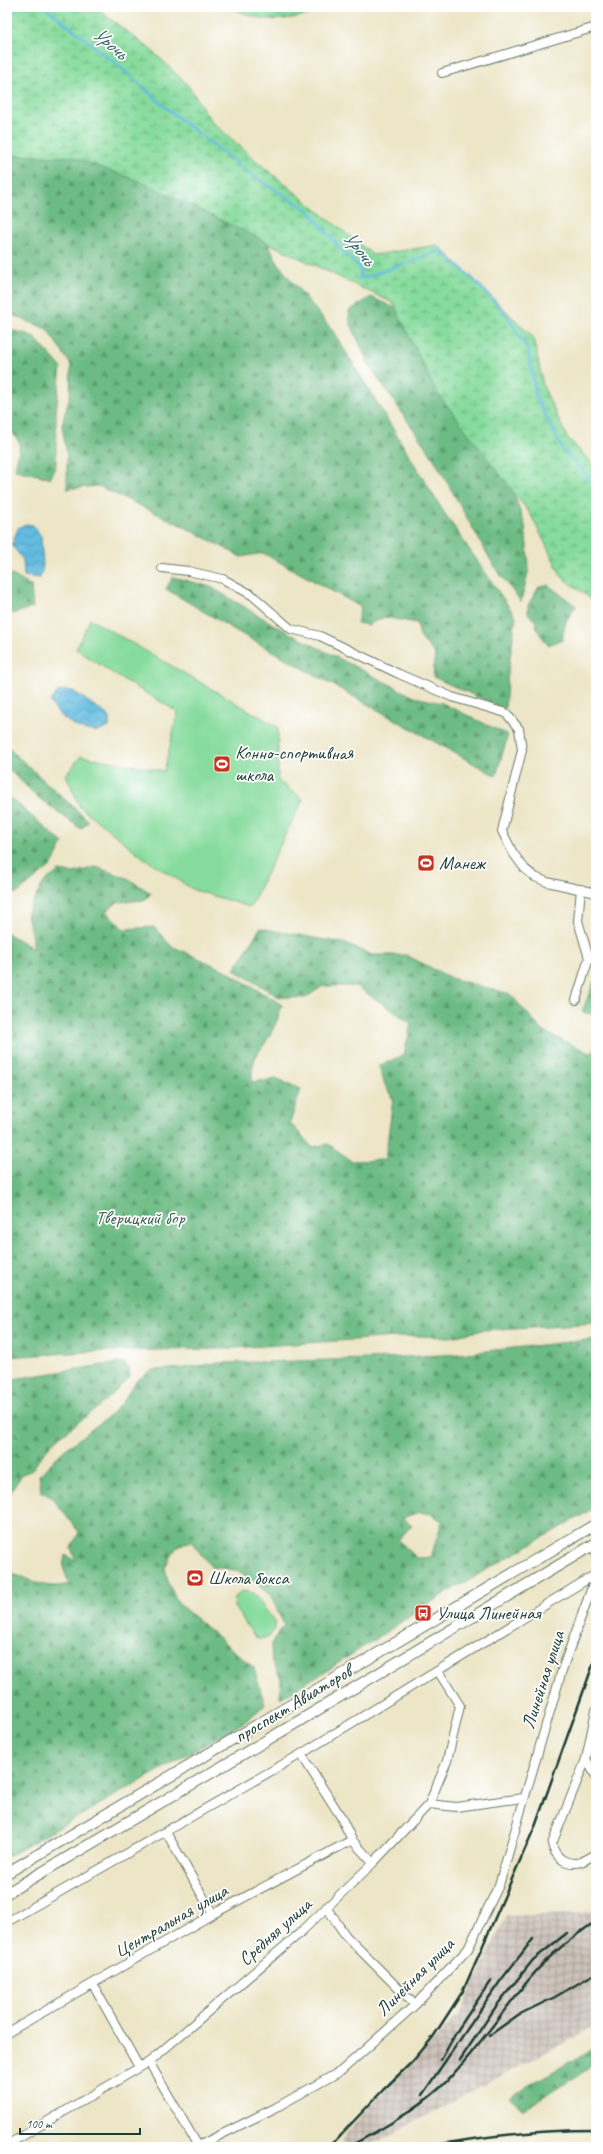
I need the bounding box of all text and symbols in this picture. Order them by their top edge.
water label: Урочь [88,21,135,67]
water label: Урочь [337,225,382,273]
place label: Конно-спортивная школа [235,741,354,787]
sports icon: Конно-спортивная школа [212,754,232,774]
place label: Манеж [439,851,487,875]
sports icon: Манеж [416,853,436,873]
park label: Тверицкий бор [95,1206,186,1230]
place label: Школа бокса [208,1566,290,1590]
sports icon: Школа бокса [185,1568,205,1588]
place label: Улица Линейная [436,1601,543,1625]
bus stop icon: Улица Линейная [413,1603,433,1623]
street label: Линейная улица [516,1627,571,1732]
street label: проспект Авиаторов [230,1657,360,1748]
street label: Центральная улица [110,1878,234,1963]
street label: Средняя улица [234,1892,318,1971]
street label: Линейная улица [371,1932,460,2021]
scale bar [20,2110,140,2136]
text: 100 m [26,2116,53,2132]

